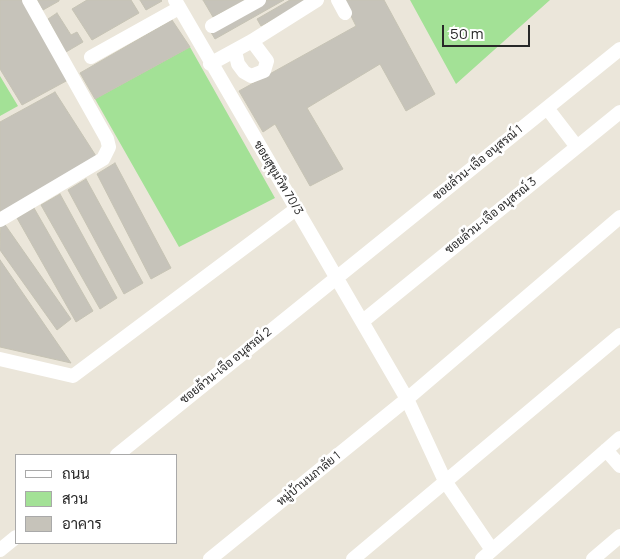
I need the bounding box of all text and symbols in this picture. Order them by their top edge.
scale bar [445,15,532,47]
text: 50 m [450,23,484,44]
street label: ซอยล้วน-เจือ อนุสรณ์ 1 [430,122,526,204]
street label: ซอยสุขุมวิท 70/3 [250,138,306,218]
street label: ซอยล้วน-เจือ อนุสรณ์ 3 [442,175,540,257]
street label: ซอยล้วน-เจือ อนุสรณ์ 2 [177,325,275,407]
street label: หมู่บ้านนภาลัย 1 [274,449,344,509]
legend [15,454,178,544]
text: ถนน [62,463,90,484]
text: สวน [62,488,88,509]
text: อาคาร [62,513,102,534]

